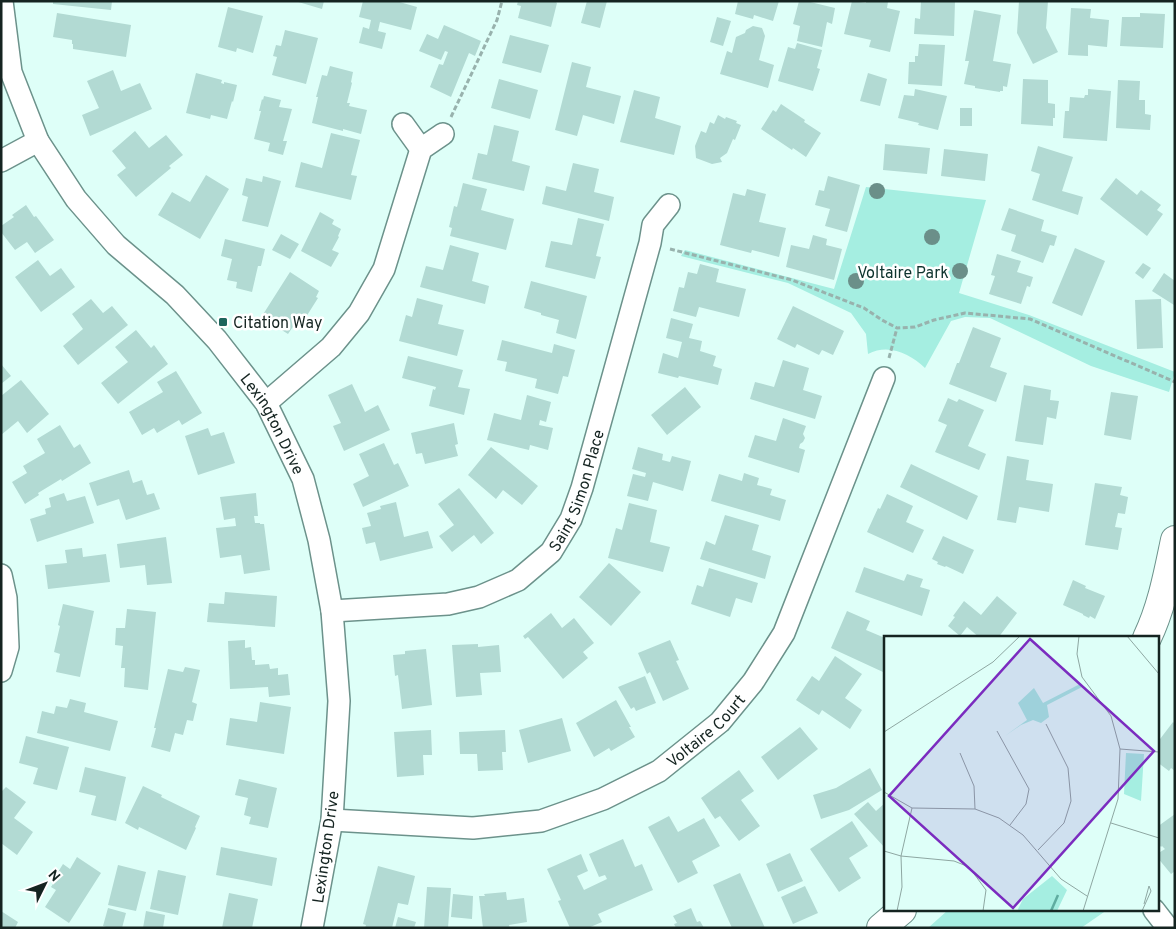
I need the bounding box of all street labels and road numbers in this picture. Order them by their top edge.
street label: Lexington Drive [235,370,307,478]
street label: Saint Simon Place [545,428,610,556]
street label: Voltaire Court [663,691,751,773]
street label: Lexington Drive [309,790,345,905]

